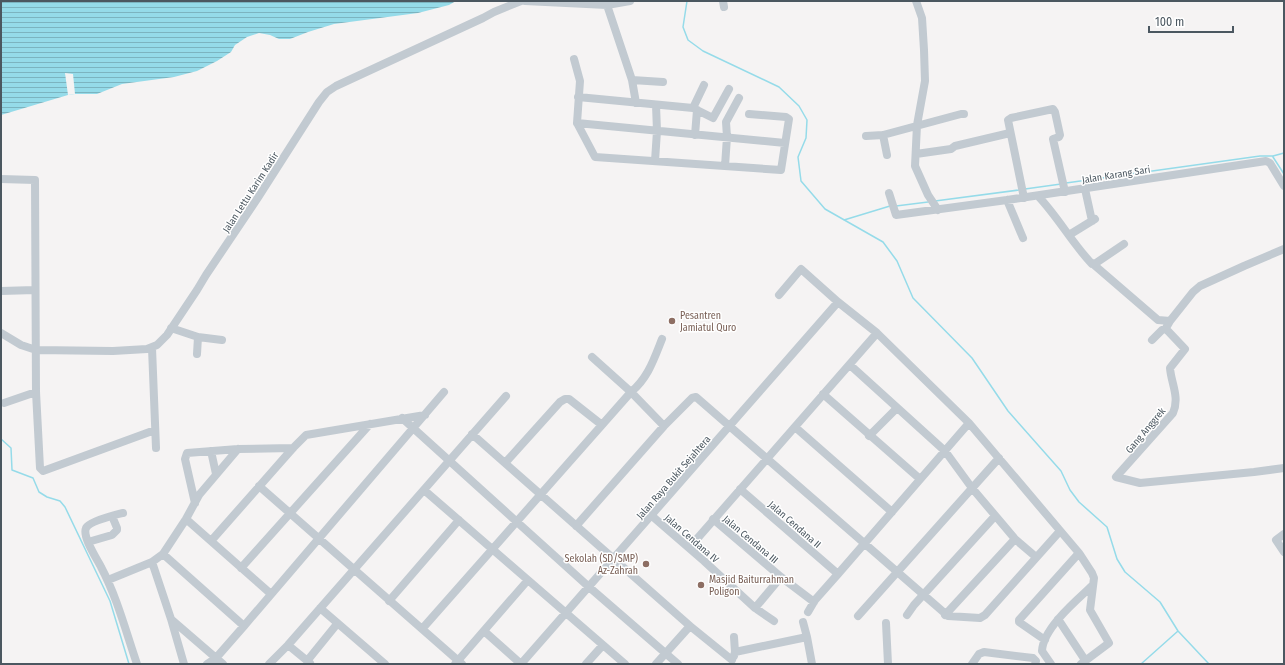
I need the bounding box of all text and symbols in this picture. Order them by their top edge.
scale bar [1149,8,1233,34]
text: 100 m [1155,15,1184,29]
street label: Jalan Lettu Karim Kadir [220,150,282,235]
street label: Jalan Karang Sari [1081,164,1151,186]
place label: Pesantren Jamiatul Quro [680,310,736,334]
marker: Pesantren Jamiatul Quro [667,316,677,326]
street label: Gang Anggrek [1123,405,1168,456]
street label: Jalan Raya Bukit Sejahtera [634,433,713,522]
street label: Jalan Cendana II [766,499,823,551]
street label: Jalan Cendana IV [662,512,722,566]
street label: Jalan Cendana III [720,513,780,566]
place label: Sekolah (SD/SMP) Az-Zahrah [565,552,638,577]
marker: Sekolah (SD/SMP) Az-Zahrah [641,559,651,569]
place label: Masjid Baiturrahman Poligon [709,574,794,598]
marker: Masjid Baiturrahman Poligon [696,580,706,590]

